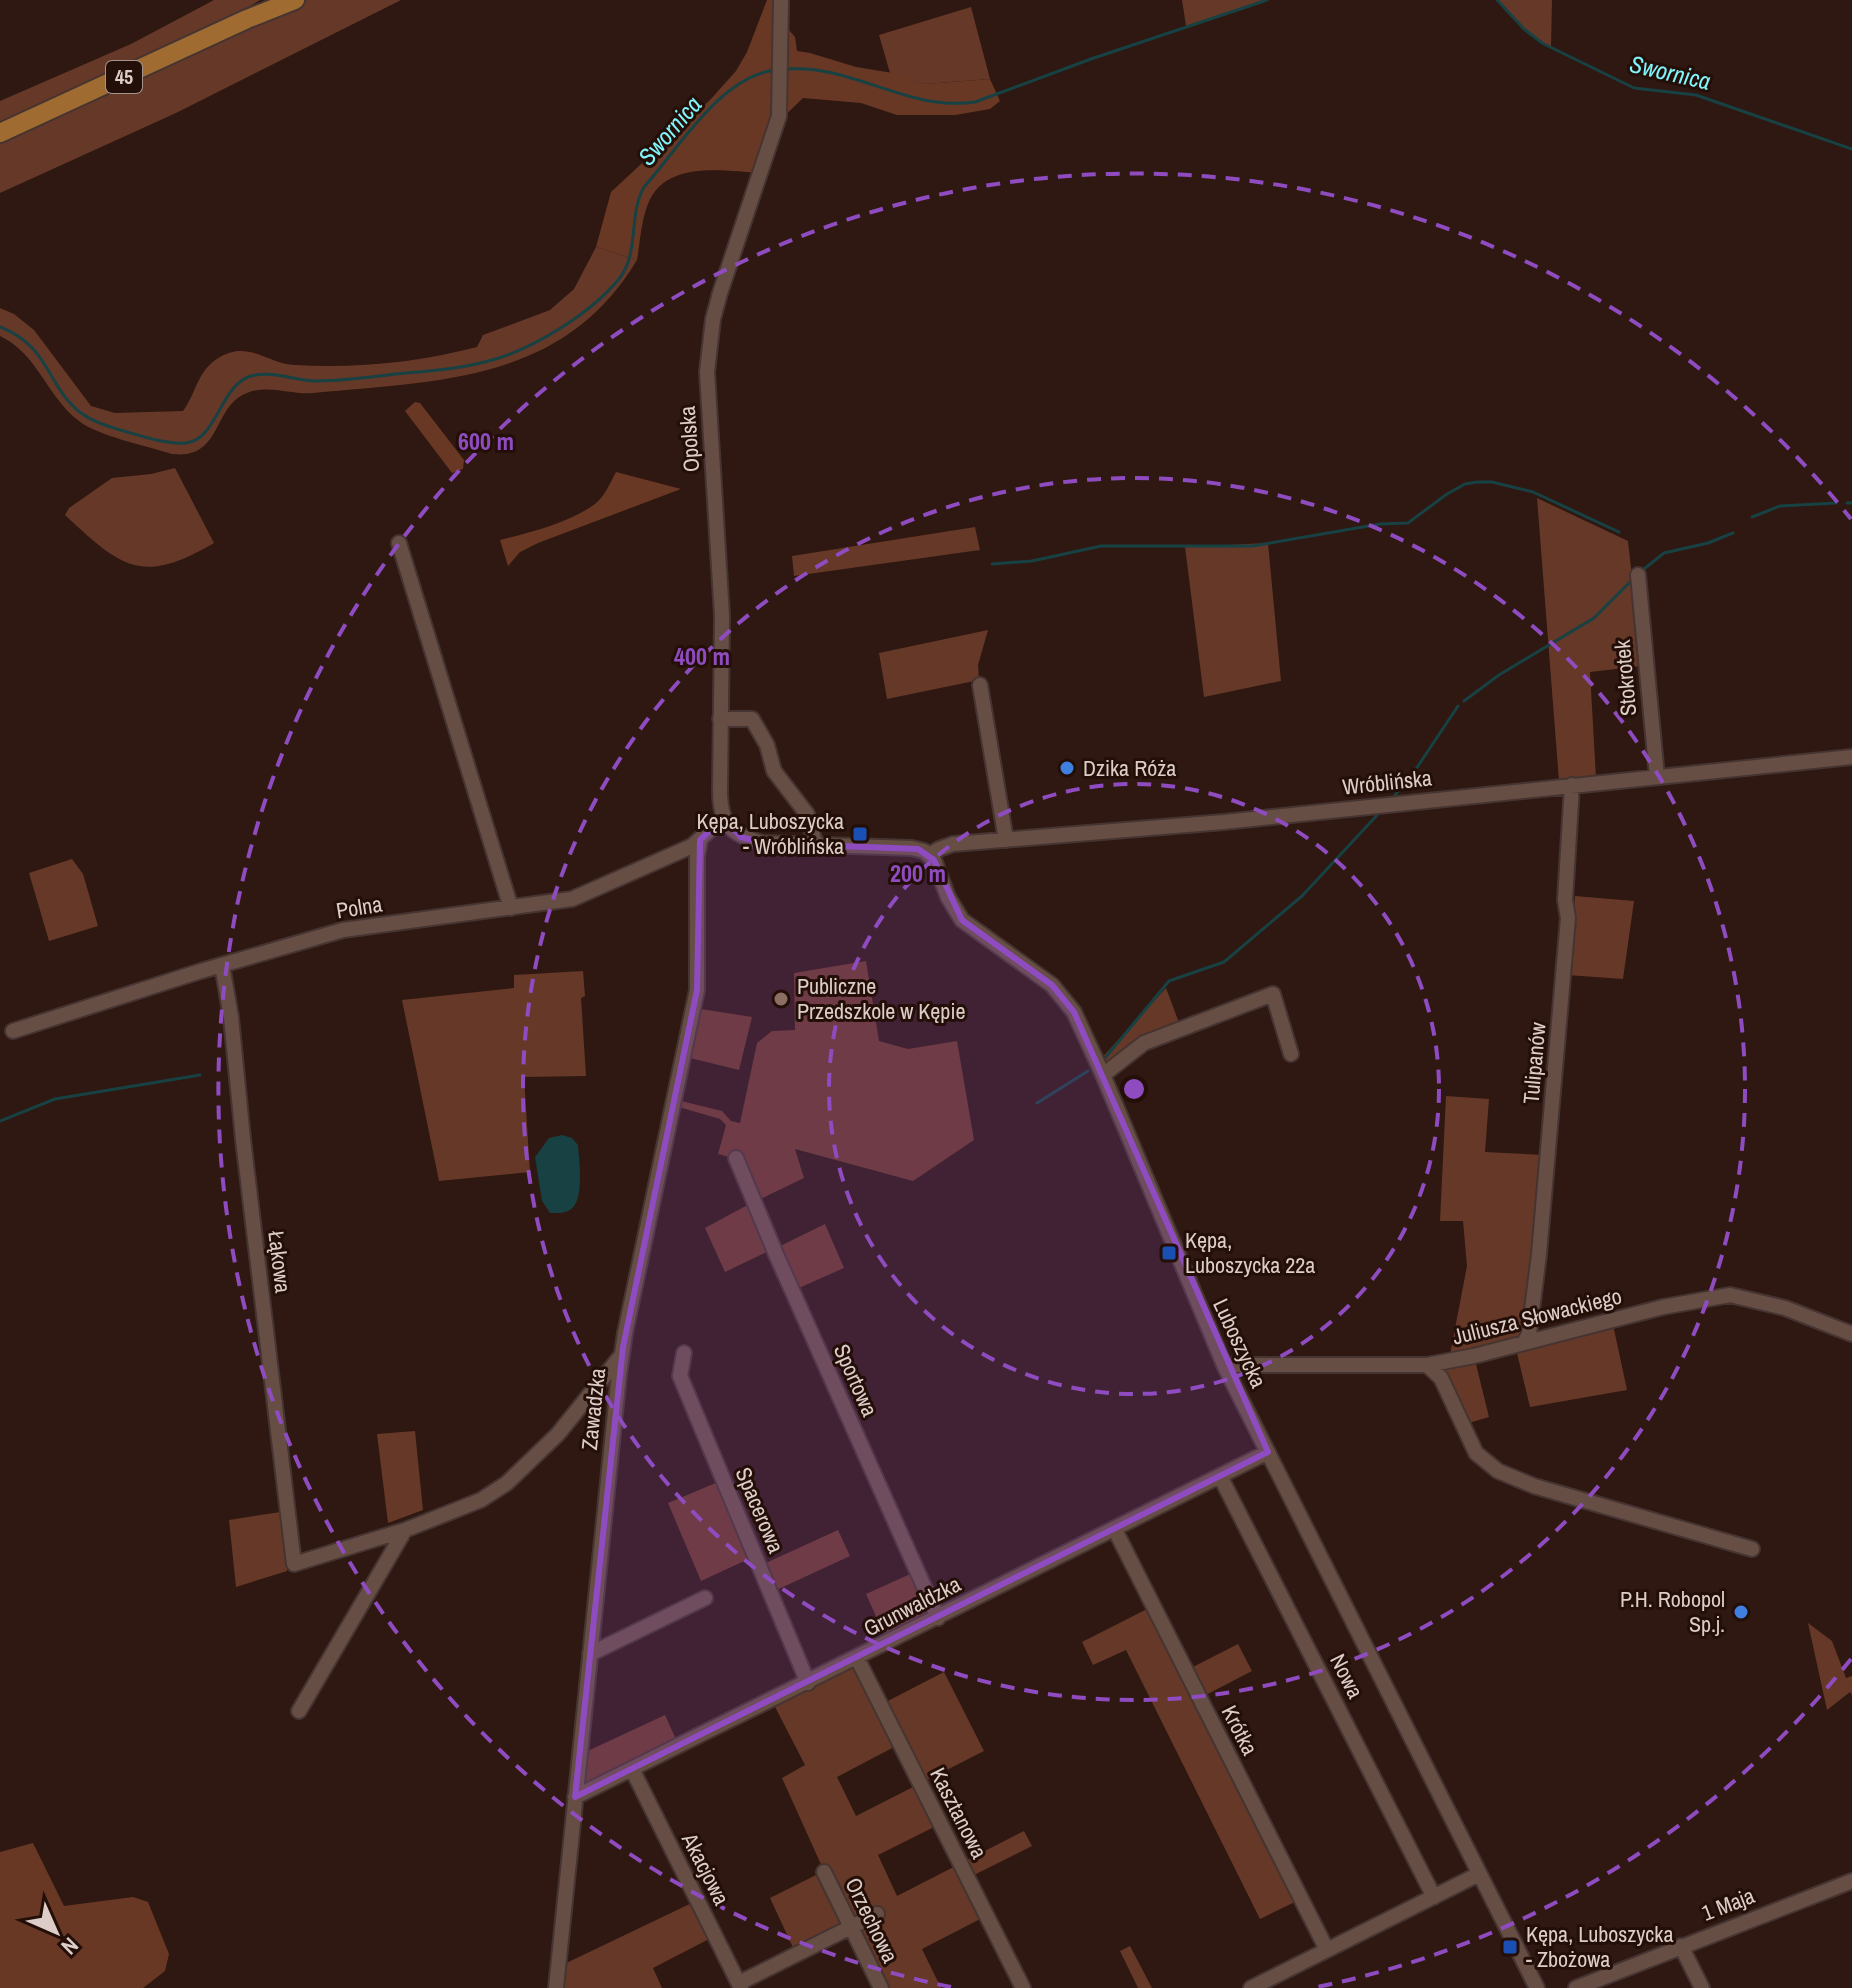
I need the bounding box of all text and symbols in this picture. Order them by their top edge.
water label: Swornica [1627,47,1714,97]
road number: 45 [106,61,142,93]
water label: Swornica [630,89,708,172]
street label: Opolska [672,405,706,473]
text: 600 m [458,425,514,457]
street label: Stokrotek [1607,638,1643,717]
text: 400 m [674,640,730,672]
place label: Dzika Róża [1083,753,1176,783]
marker: Dzika Róża [1058,759,1076,777]
street label: Wróblińska [1341,762,1433,802]
place label: Kępa, Luboszycka - Wróblińska [697,806,844,861]
marker: Kępa, Luboszycka - Wróblińska [851,825,869,843]
text: 200 m [890,857,946,889]
street label: Polna [334,889,384,925]
place label: Publiczne Przedszkole w Kępie [797,971,965,1026]
marker: Publiczne Przedszkole w Kępie [772,990,790,1008]
street label: Tulipanów [1515,1021,1553,1105]
centre of rings [1120,1075,1148,1103]
place label: Kępa, Luboszycka 22a [1185,1225,1315,1280]
street label: Łąkowa [261,1229,299,1295]
marker: Kępa, Luboszycka 22a [1160,1244,1178,1262]
street label: Juliusza Słowackiego [1449,1280,1625,1352]
street label: Luboszycka [1206,1293,1274,1393]
street label: Sportowa [827,1339,885,1421]
street label: Zawadzka [574,1367,612,1451]
street label: Spacerowa [729,1463,791,1557]
street label: Grunwaldzka [858,1569,966,1643]
place label: P.H. Robopol Sp.j. [1620,1584,1725,1639]
marker: P.H. Robopol Sp.j. [1732,1603,1750,1621]
street label: Nowa [1323,1649,1371,1703]
street label: Krótka [1215,1700,1265,1760]
street label: Kasztanowa [923,1762,995,1864]
street label: Akacjowa [675,1827,737,1910]
street label: Orzechowa [839,1872,905,1968]
street label: 1 Maja [1697,1880,1759,1928]
north arrow [16,1892,96,1972]
place label: Kępa, Luboszycka - Zbożowa [1526,1919,1673,1974]
text: N [55,1931,85,1961]
marker: Kępa, Luboszycka - Zbożowa [1501,1938,1519,1956]

